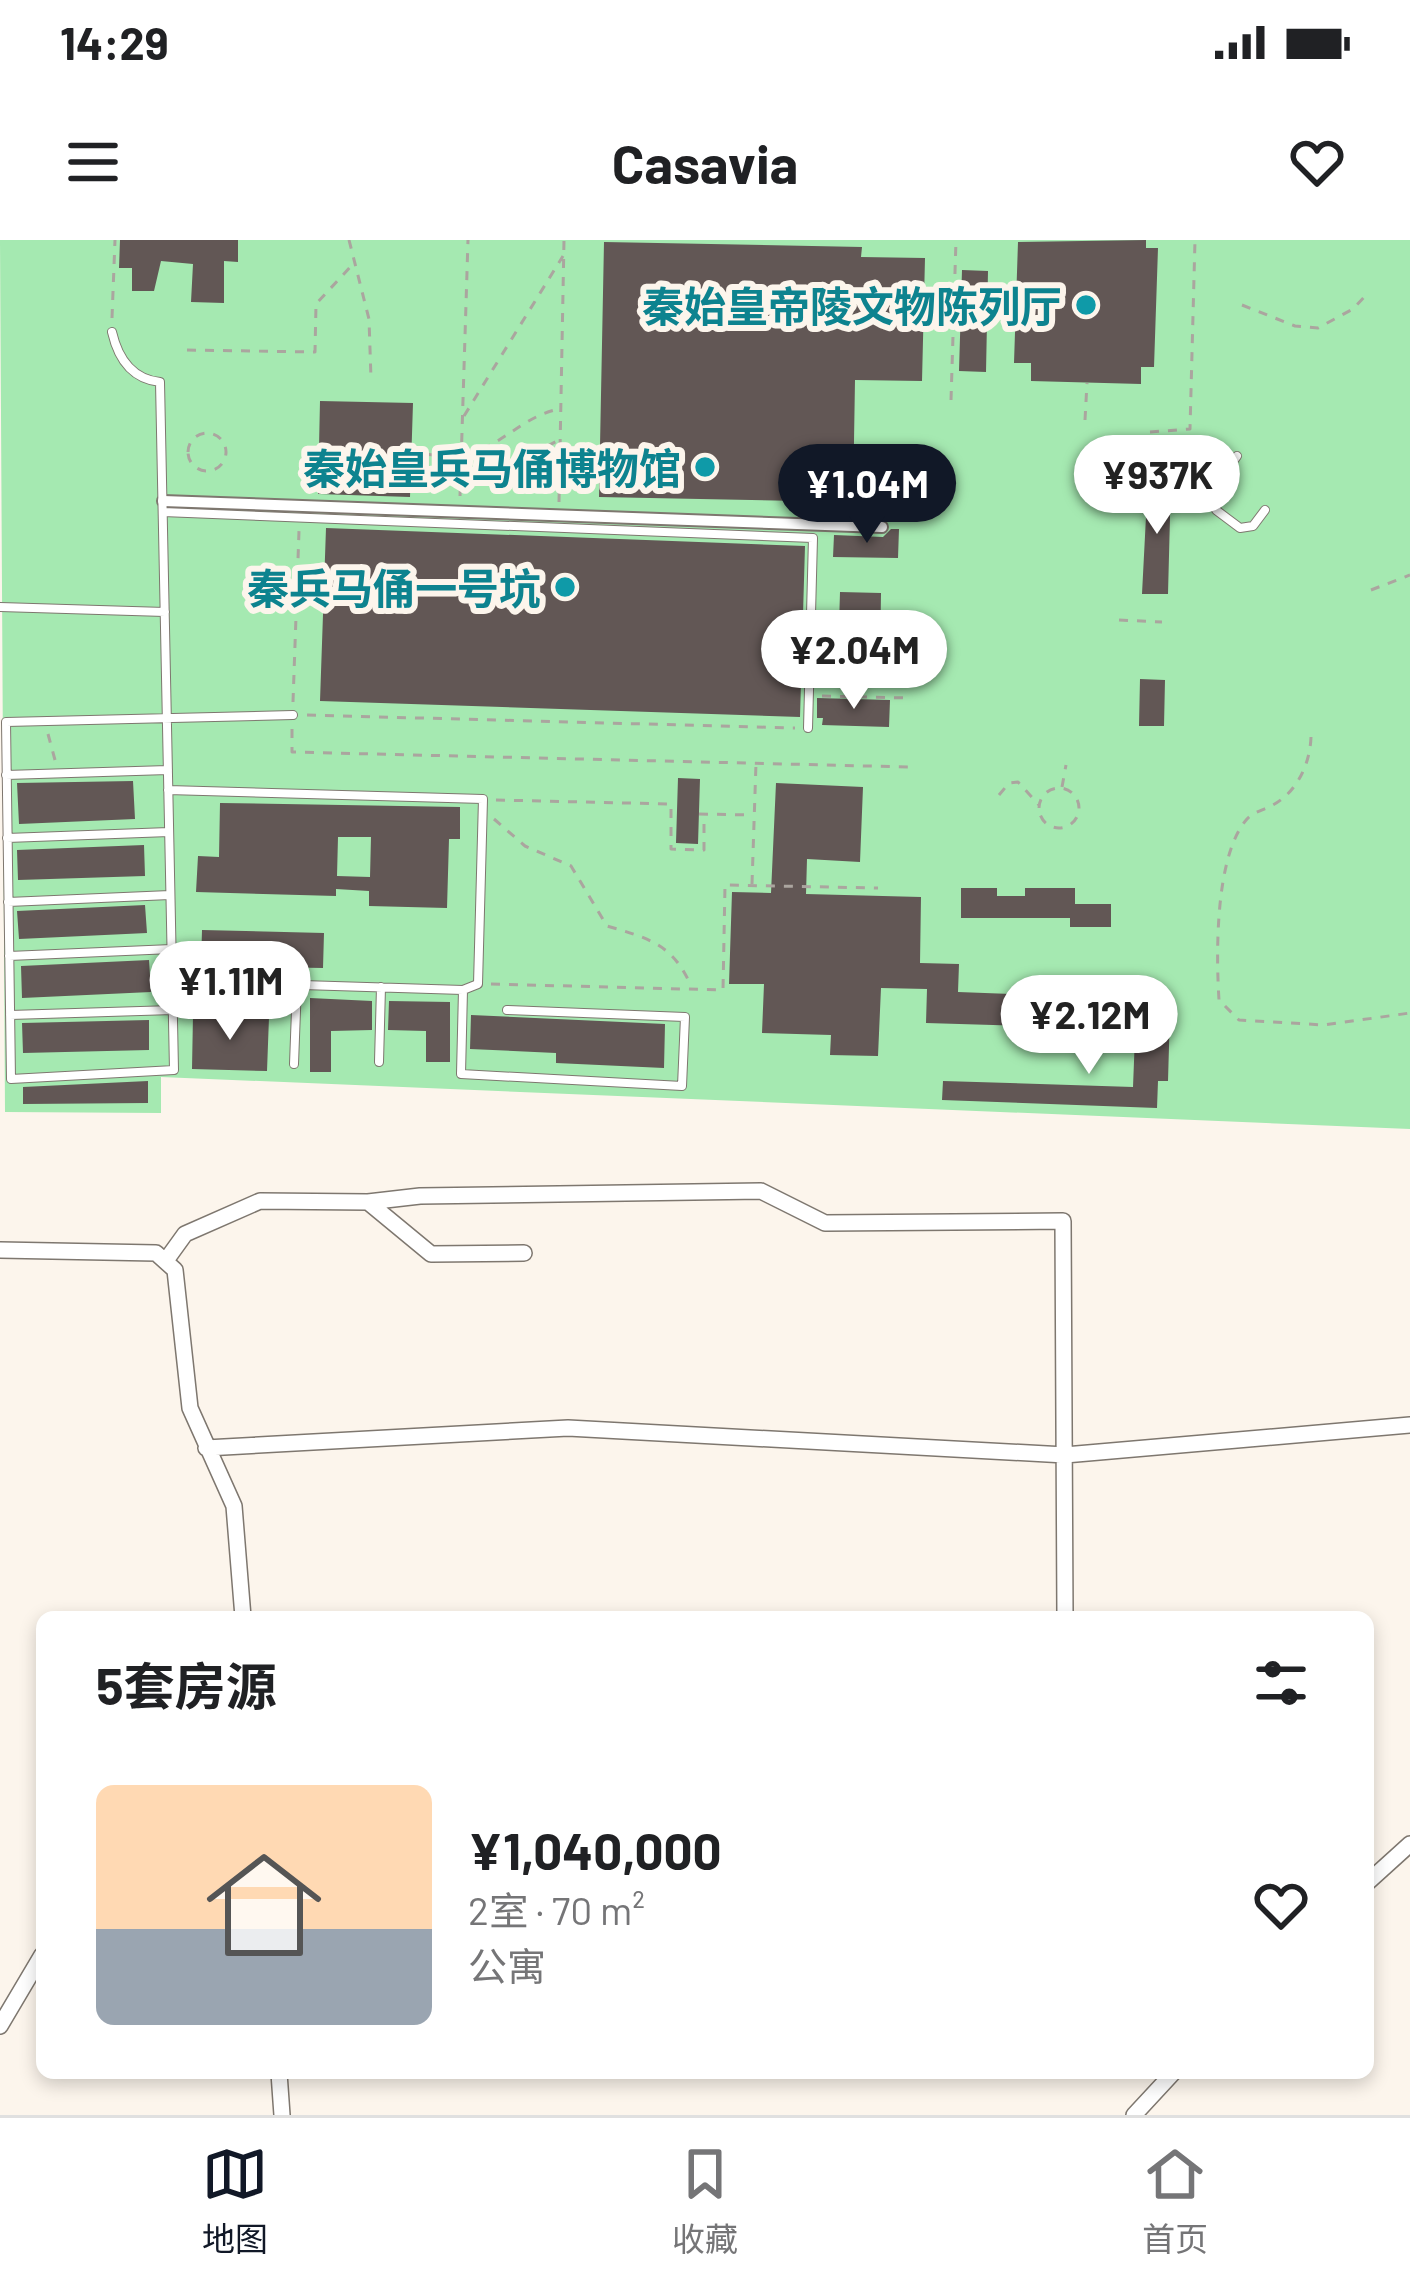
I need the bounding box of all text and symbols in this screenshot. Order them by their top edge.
text: 14:29 [60,15,169,69]
icon: menu [60,129,126,195]
icon: heart [1284,129,1350,195]
text: Casavia [612,130,798,195]
place label: 秦始皇帝陵文物陈列厅 [642,280,1062,330]
marker: 秦始皇帝陵文物陈列厅 [1073,292,1099,318]
pin: ¥937K [1073,435,1241,537]
place label: 秦始皇兵马俑博物馆 [303,442,681,492]
pin: ¥1.04M [769,444,965,546]
text: ¥937K [1101,450,1213,497]
marker: 秦始皇兵马俑博物馆 [692,454,718,480]
text: ¥1.04M [805,459,929,506]
place label: 秦兵马俑一号坑 [247,562,541,612]
marker: 秦兵马俑一号坑 [552,574,578,600]
pin: ¥2.04M [756,610,952,712]
text: ¥2.04M [788,625,920,672]
pin: ¥1.11M [132,941,328,1043]
text: ¥1.11M [177,956,283,1003]
pin: ¥2.12M [991,975,1187,1077]
text: ¥2.12M [1028,990,1150,1037]
icon: filters [1248,1650,1314,1716]
text: 5套房源 [96,1654,277,1715]
text: ¥1,040,000 [468,1819,722,1880]
icon: home [192,1833,336,1977]
icon: heart [1248,1872,1314,1938]
text: 2室 · 70 m² [468,1886,645,1933]
text: 公寓 [468,1942,546,1989]
tab: 地图 [202,2141,268,2261]
tab: 收藏 [672,2141,738,2261]
tab: 首页 [1142,2141,1208,2261]

